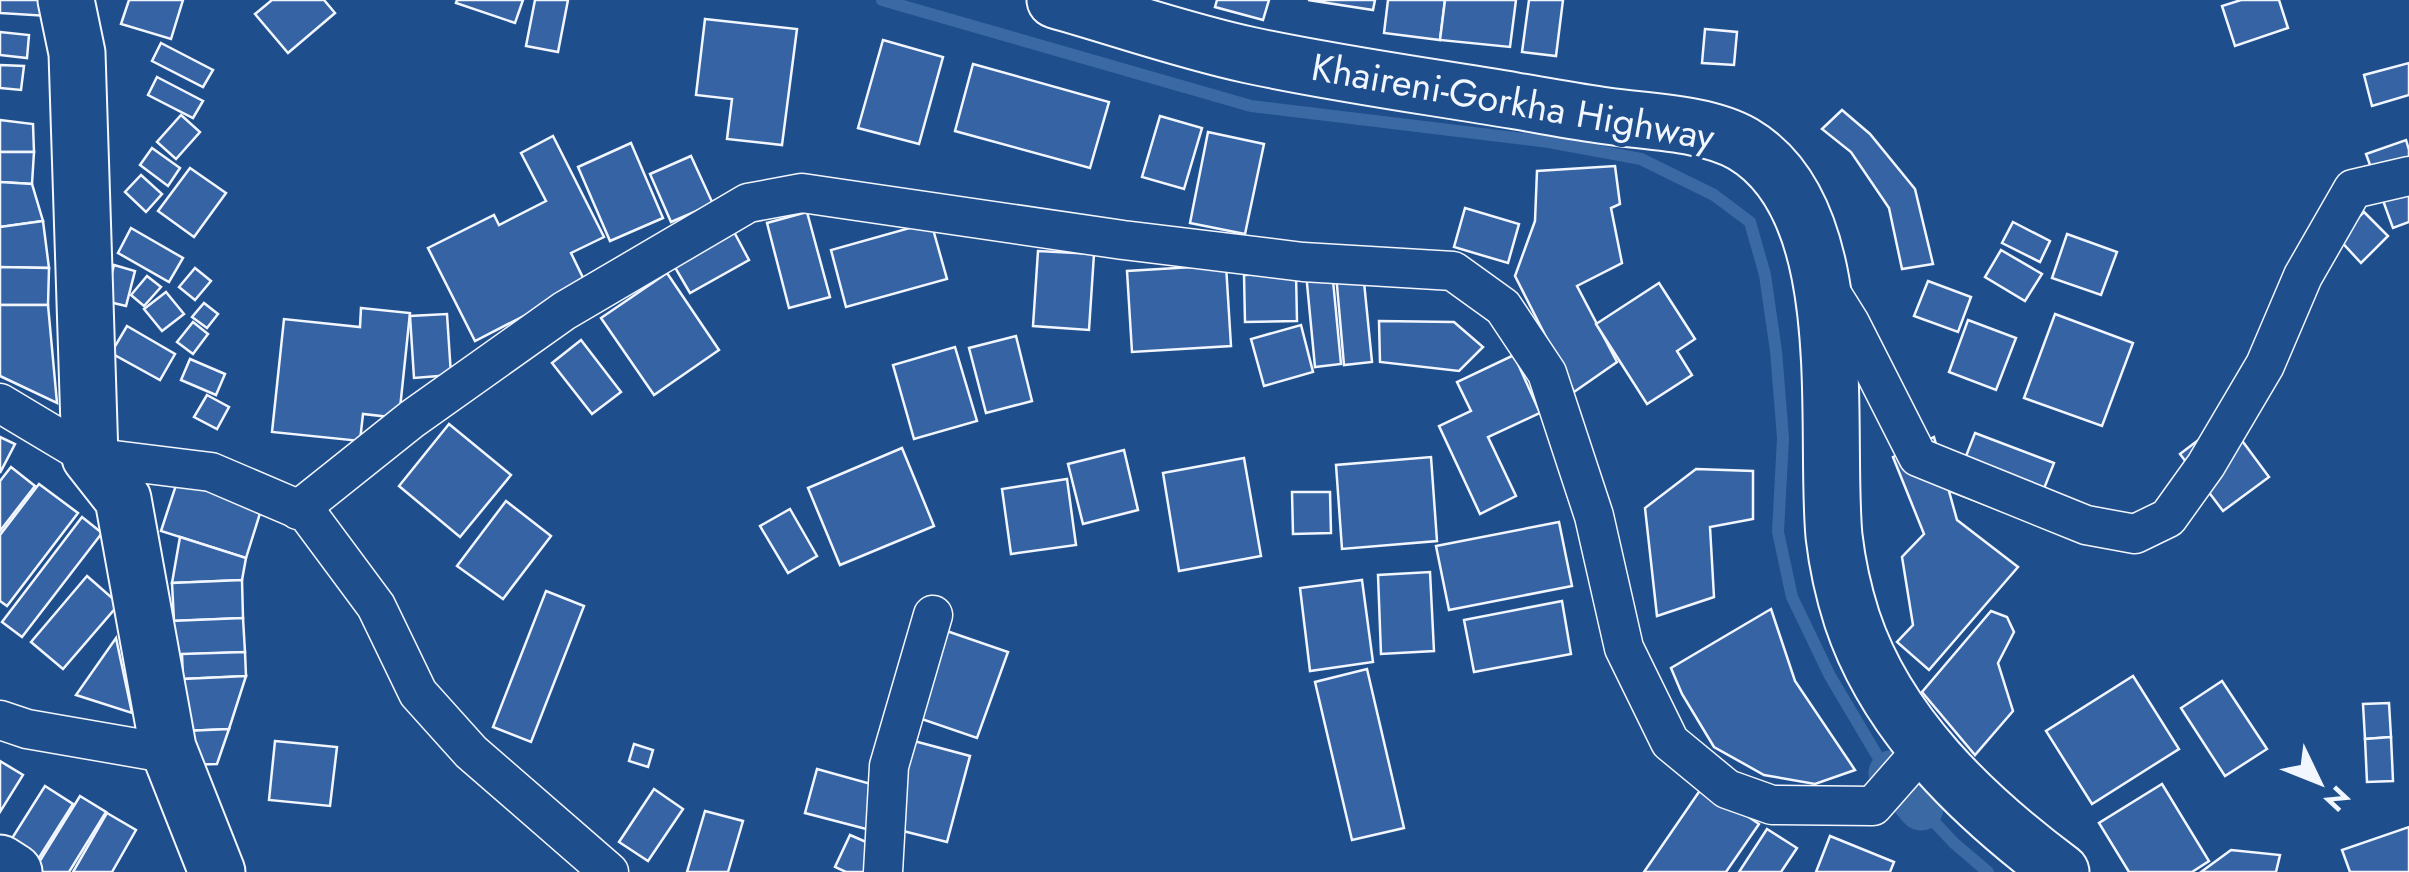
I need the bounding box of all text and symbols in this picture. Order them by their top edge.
street label: Khaireni-Gorkha Highway [1307,39,1719,164]
north arrow [2269,732,2369,832]
text: N [2314,777,2359,821]

